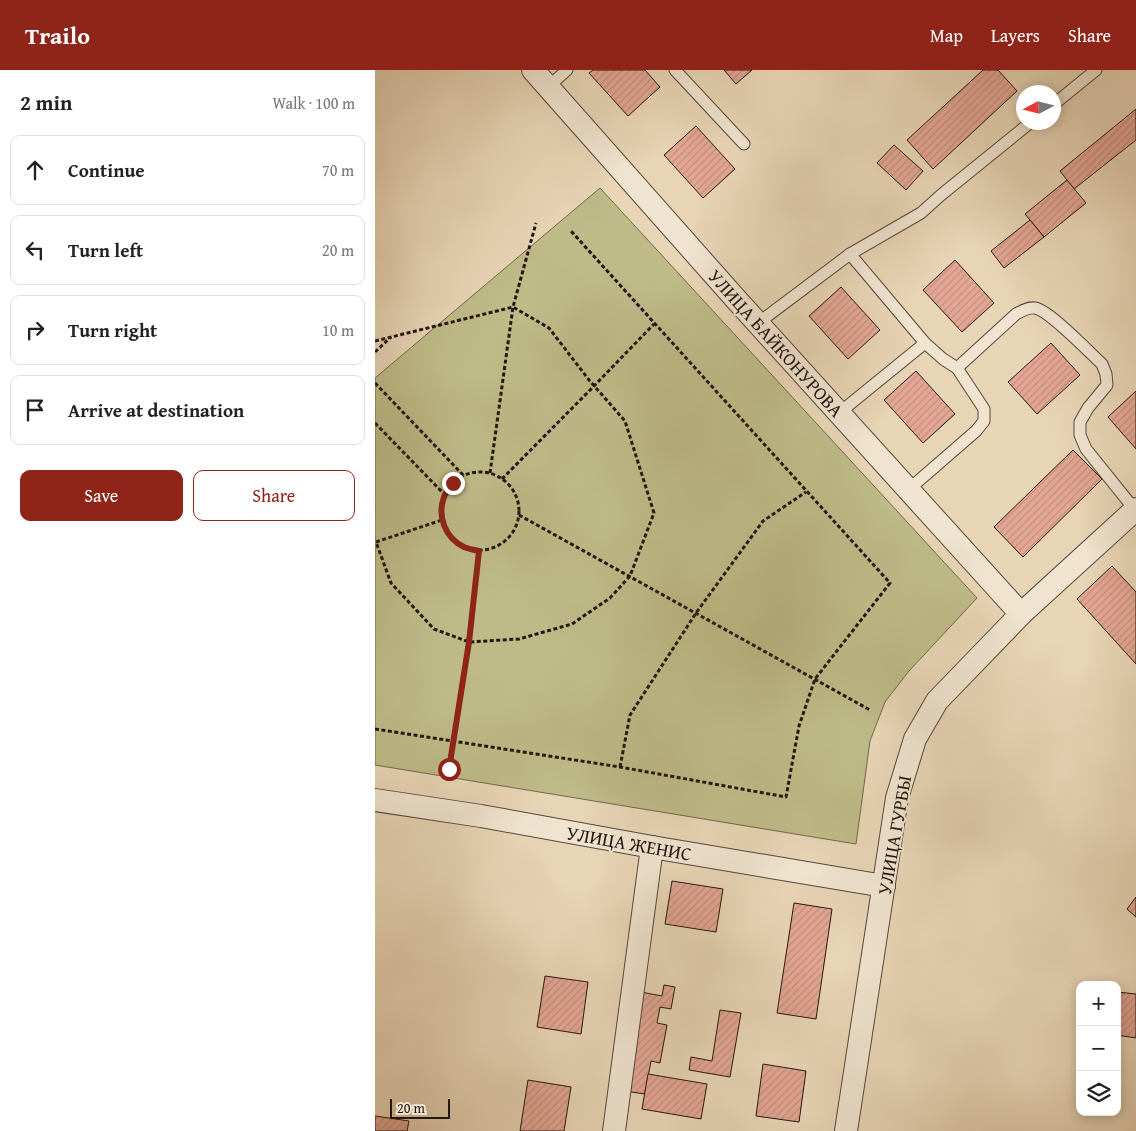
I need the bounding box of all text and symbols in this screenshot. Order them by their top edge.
text: Trailo [25,18,90,53]
text: Map [930,22,963,49]
text: Layers [991,22,1040,49]
text: Share [1068,22,1111,49]
north arrow [1016,85,1061,130]
text: 2 min [20,87,72,118]
text: Walk · 100 m [272,91,355,115]
icon: ahead [21,156,49,184]
text: Continue [68,156,145,184]
text: 70 m [322,158,354,182]
icon: left [21,236,49,264]
text: Turn left [68,236,143,264]
text: 20 m [322,238,354,262]
street label: УЛИЦА БАЙКОНУРОВА [702,263,851,424]
icon: right [21,316,49,344]
text: Turn right [68,316,157,344]
text: 10 m [322,318,354,342]
icon: arrive [21,396,49,424]
text: Arrive at destination [68,396,244,424]
button: Save [20,470,183,521]
button: Share [193,470,355,521]
route end [442,472,465,495]
route start [438,758,461,781]
street label: УЛИЦА ГУРБЫ [870,773,918,897]
street label: УЛИЦА ЖЕНИС [564,818,694,868]
map controls [1076,981,1121,1116]
button: + [1076,981,1121,1026]
button: − [1076,1026,1121,1071]
button: layers [1076,1071,1121,1116]
scale bar [390,1096,450,1119]
text: 20 m [397,1098,425,1118]

